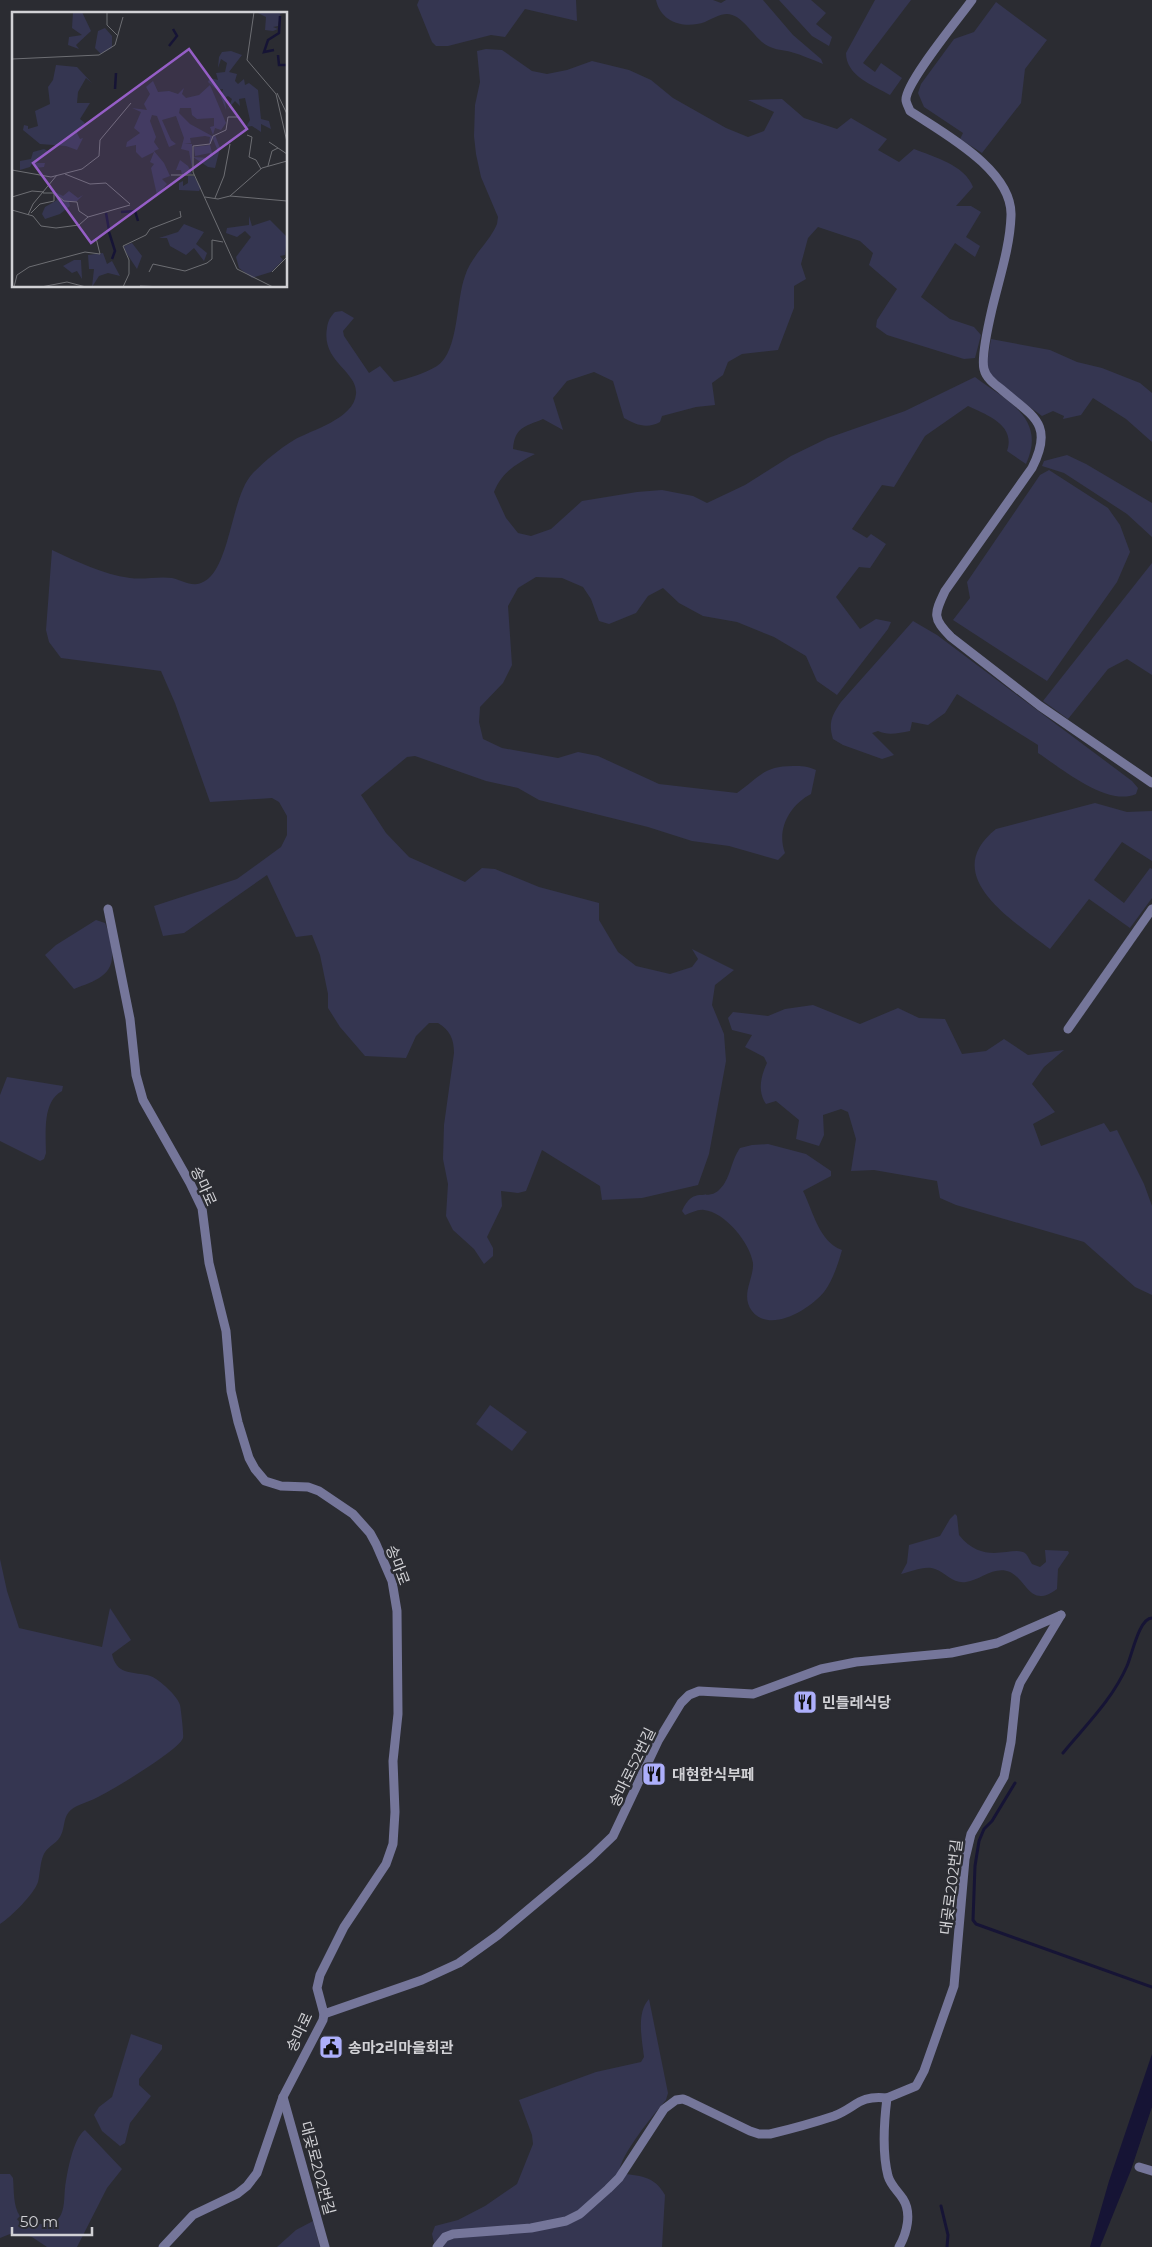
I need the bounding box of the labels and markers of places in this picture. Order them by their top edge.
restaurant icon: 민들레식당 [792,1689,818,1715]
place label: 민들레식당 [822,1693,891,1712]
restaurant icon: 대현한식부페 [641,1761,667,1787]
place label: 대현한식부페 [672,1765,755,1784]
public building icon: 송마2리마을회관 [318,2034,344,2060]
place label: 송마2리마을회관 [348,2038,454,2057]

